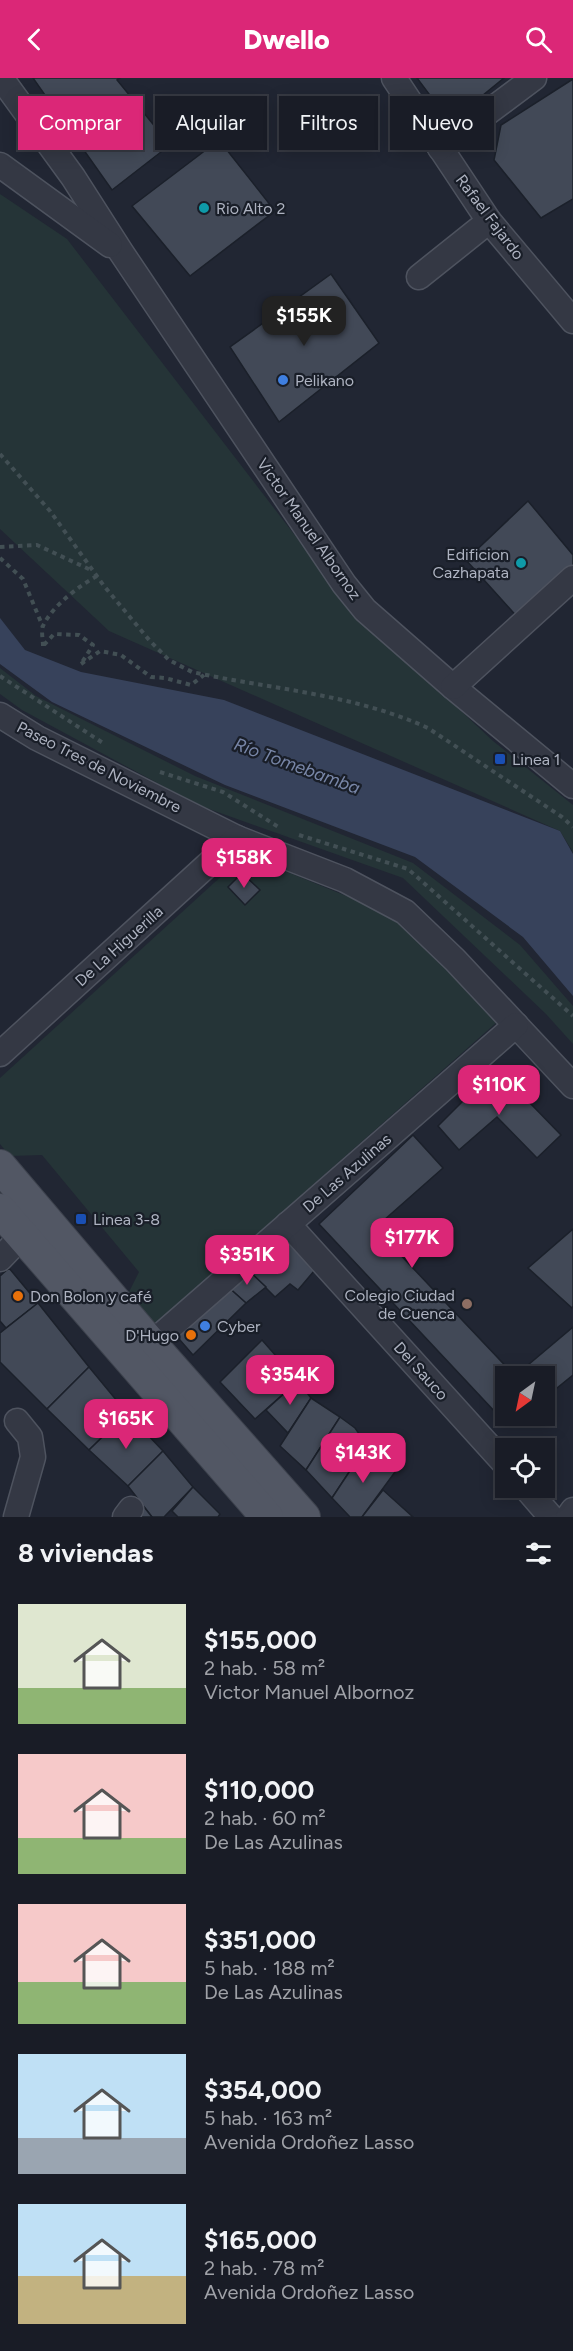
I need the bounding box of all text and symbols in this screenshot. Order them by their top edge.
icon: back [18,23,51,56]
text: Dwello [243,23,330,56]
icon: search [522,23,555,56]
chip: Comprar [18,96,143,150]
chip: Alquilar [155,96,267,150]
chip: Filtros [279,96,378,150]
chip: Nuevo [390,96,494,150]
street label: Rafael Fajardo [452,171,528,263]
place label: Rio Alto 2 [216,199,286,218]
marker: Rio Alto 2 [197,201,211,215]
pin: $155K [262,296,346,347]
text: $155K [276,303,332,327]
place label: Pelikano [295,371,354,390]
marker: Pelikano [276,373,290,387]
street label: Victor Manuel Albornoz [253,455,365,604]
place label: Edificion Cazhapata [433,545,509,582]
marker: Edificion Cazhapata [514,556,528,570]
street label: Paseo Tres de Noviembre [14,717,185,817]
water label: Río Tomebamba [231,733,363,799]
place label: Linea 1 [512,750,560,769]
marker: Linea 1 [493,752,507,766]
pin: $158K [202,838,286,889]
text: $158K [216,845,272,869]
street label: De La Higuerilla [71,902,167,990]
pin: $110K [457,1065,541,1116]
text: $110K [472,1072,526,1096]
street label: De Las Azulinas [299,1129,395,1217]
place label: Linea 3-8 [93,1210,160,1229]
marker: Linea 3-8 [74,1212,88,1226]
pin: $177K [370,1218,454,1269]
text: $177K [384,1225,440,1249]
pin: $351K [205,1235,289,1286]
text: $351K [219,1242,275,1266]
place label: Colegio Ciudad de Cuenca [345,1286,455,1323]
place label: Don Bolon y café [30,1287,152,1306]
marker: Don Bolon y café [11,1289,25,1303]
marker: Colegio Ciudad de Cuenca [460,1297,474,1311]
place label: Cyber [217,1317,261,1336]
marker: Cyber [198,1319,212,1333]
place label: D'Hugo [125,1326,179,1345]
marker: D'Hugo [184,1328,198,1342]
street label: Del Sauco [390,1338,452,1404]
pin: $354K [248,1355,332,1406]
text: $354K [260,1362,320,1386]
north arrow [495,1366,555,1426]
map controls [495,1366,555,1498]
pin: $165K [84,1399,168,1450]
text: $165K [98,1406,154,1430]
pin: $143K [321,1433,405,1484]
button: locate [495,1438,555,1498]
text: $143K [335,1440,391,1464]
text: 8 viviendas [18,1537,153,1569]
icon: filters [522,1537,555,1570]
text: $155,000 [204,1624,317,1656]
icon: home [66,1628,138,1700]
text: 2 hab. · 58 m² [204,1656,325,1680]
text: Victor Manuel Albornoz [204,1680,414,1704]
text: $110,000 [204,1774,314,1806]
icon: home [66,1778,138,1850]
text: 2 hab. · 60 m² [204,1806,326,1830]
text: De Las Azulinas [204,1830,343,1854]
text: $351,000 [204,1924,316,1956]
icon: home [66,1928,138,2000]
text: 5 hab. · 188 m² [204,1956,335,1980]
text: De Las Azulinas [204,1980,343,2004]
text: $354,000 [204,2074,322,2106]
icon: home [66,2078,138,2150]
text: 5 hab. · 163 m² [204,2106,332,2130]
text: Avenida Ordoñez Lasso [204,2130,414,2154]
text: $165,000 [204,2224,317,2256]
icon: home [66,2228,138,2300]
text: 2 hab. · 78 m² [204,2256,325,2280]
text: Avenida Ordoñez Lasso [204,2280,414,2304]

